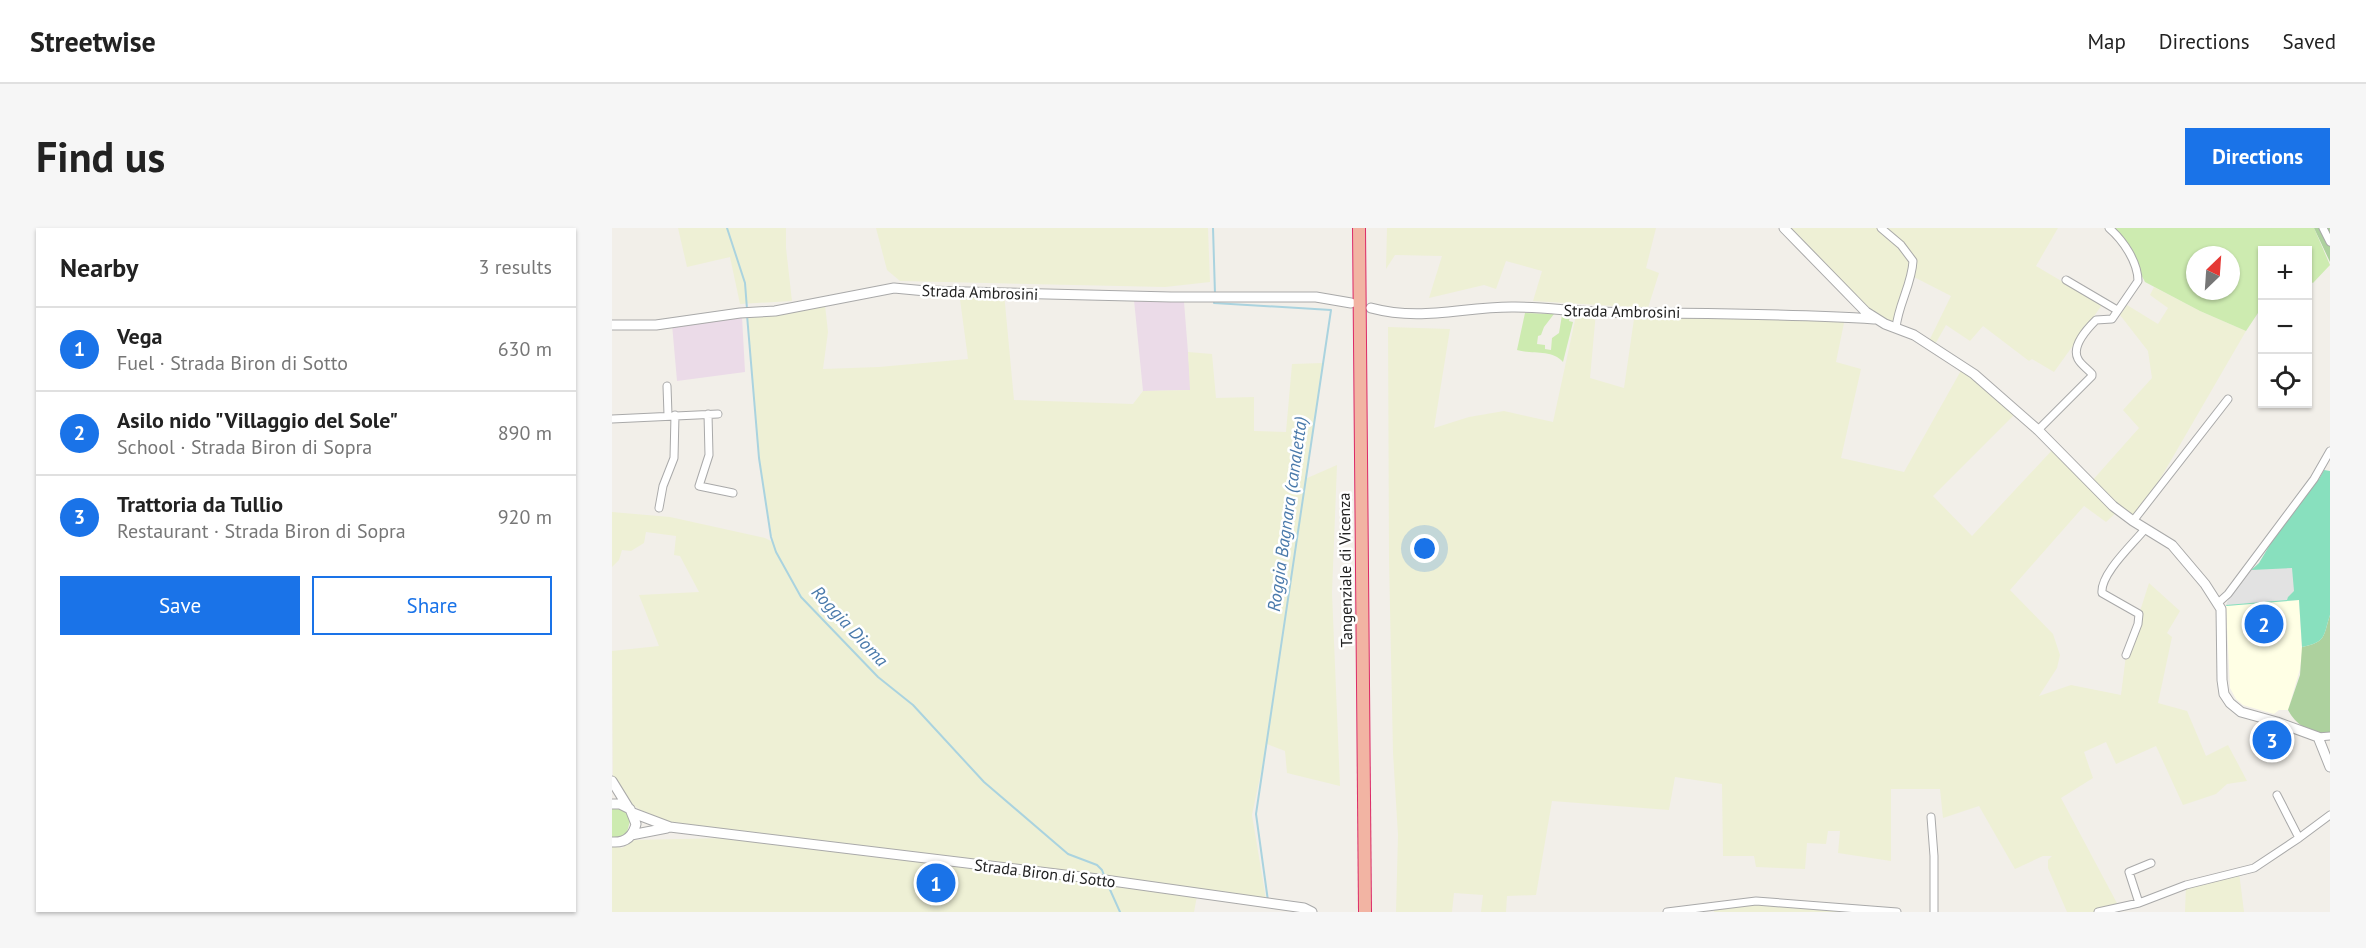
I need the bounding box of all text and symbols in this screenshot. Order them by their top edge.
text: Streetwise [30,23,156,60]
text: Map [2087,28,2126,55]
text: Directions [2159,28,2250,55]
text: Saved [2283,28,2336,55]
button: Directions [2185,128,2330,185]
text: Find us [36,129,165,184]
north arrow [2186,246,2240,300]
map controls [2258,246,2312,408]
button: + [2258,246,2312,300]
text: Nearby [60,251,138,284]
text: 3 results [479,254,552,280]
street label: Strada Ambrosini [921,280,1039,304]
street label: Strada Ambrosini [1563,300,1681,322]
button: − [2258,300,2312,354]
text: Vega [117,322,162,350]
text: 1 [74,336,85,362]
text: 630 m [498,336,552,362]
text: Fuel · Strada Biron di Sotto [117,350,348,376]
button: locate [2258,354,2312,408]
text: Asilo nido "Villaggio del Sole" [117,406,398,434]
water label: Roggia Bagnara (canaletta) [1262,415,1312,613]
text: 2 [74,420,85,446]
text: 890 m [498,420,552,446]
text: School · Strada Biron di Sopra [117,434,372,460]
text: Trattoria da Tullio [117,490,283,518]
street label: Tangenziale di Vicenza [1334,492,1356,648]
text: 3 [74,504,85,530]
text: 920 m [498,504,552,530]
text: Restaurant · Strada Biron di Sopra [117,518,406,544]
your location [1410,534,1439,563]
button: Save [60,576,300,635]
button: Share [312,576,552,635]
water label: Roggia Dioma [807,581,893,671]
pin: 2 [2244,602,2284,646]
pin: 3 [2252,718,2292,762]
street label: Strada Biron di Sotto [973,854,1117,892]
pin: 1 [916,860,956,906]

